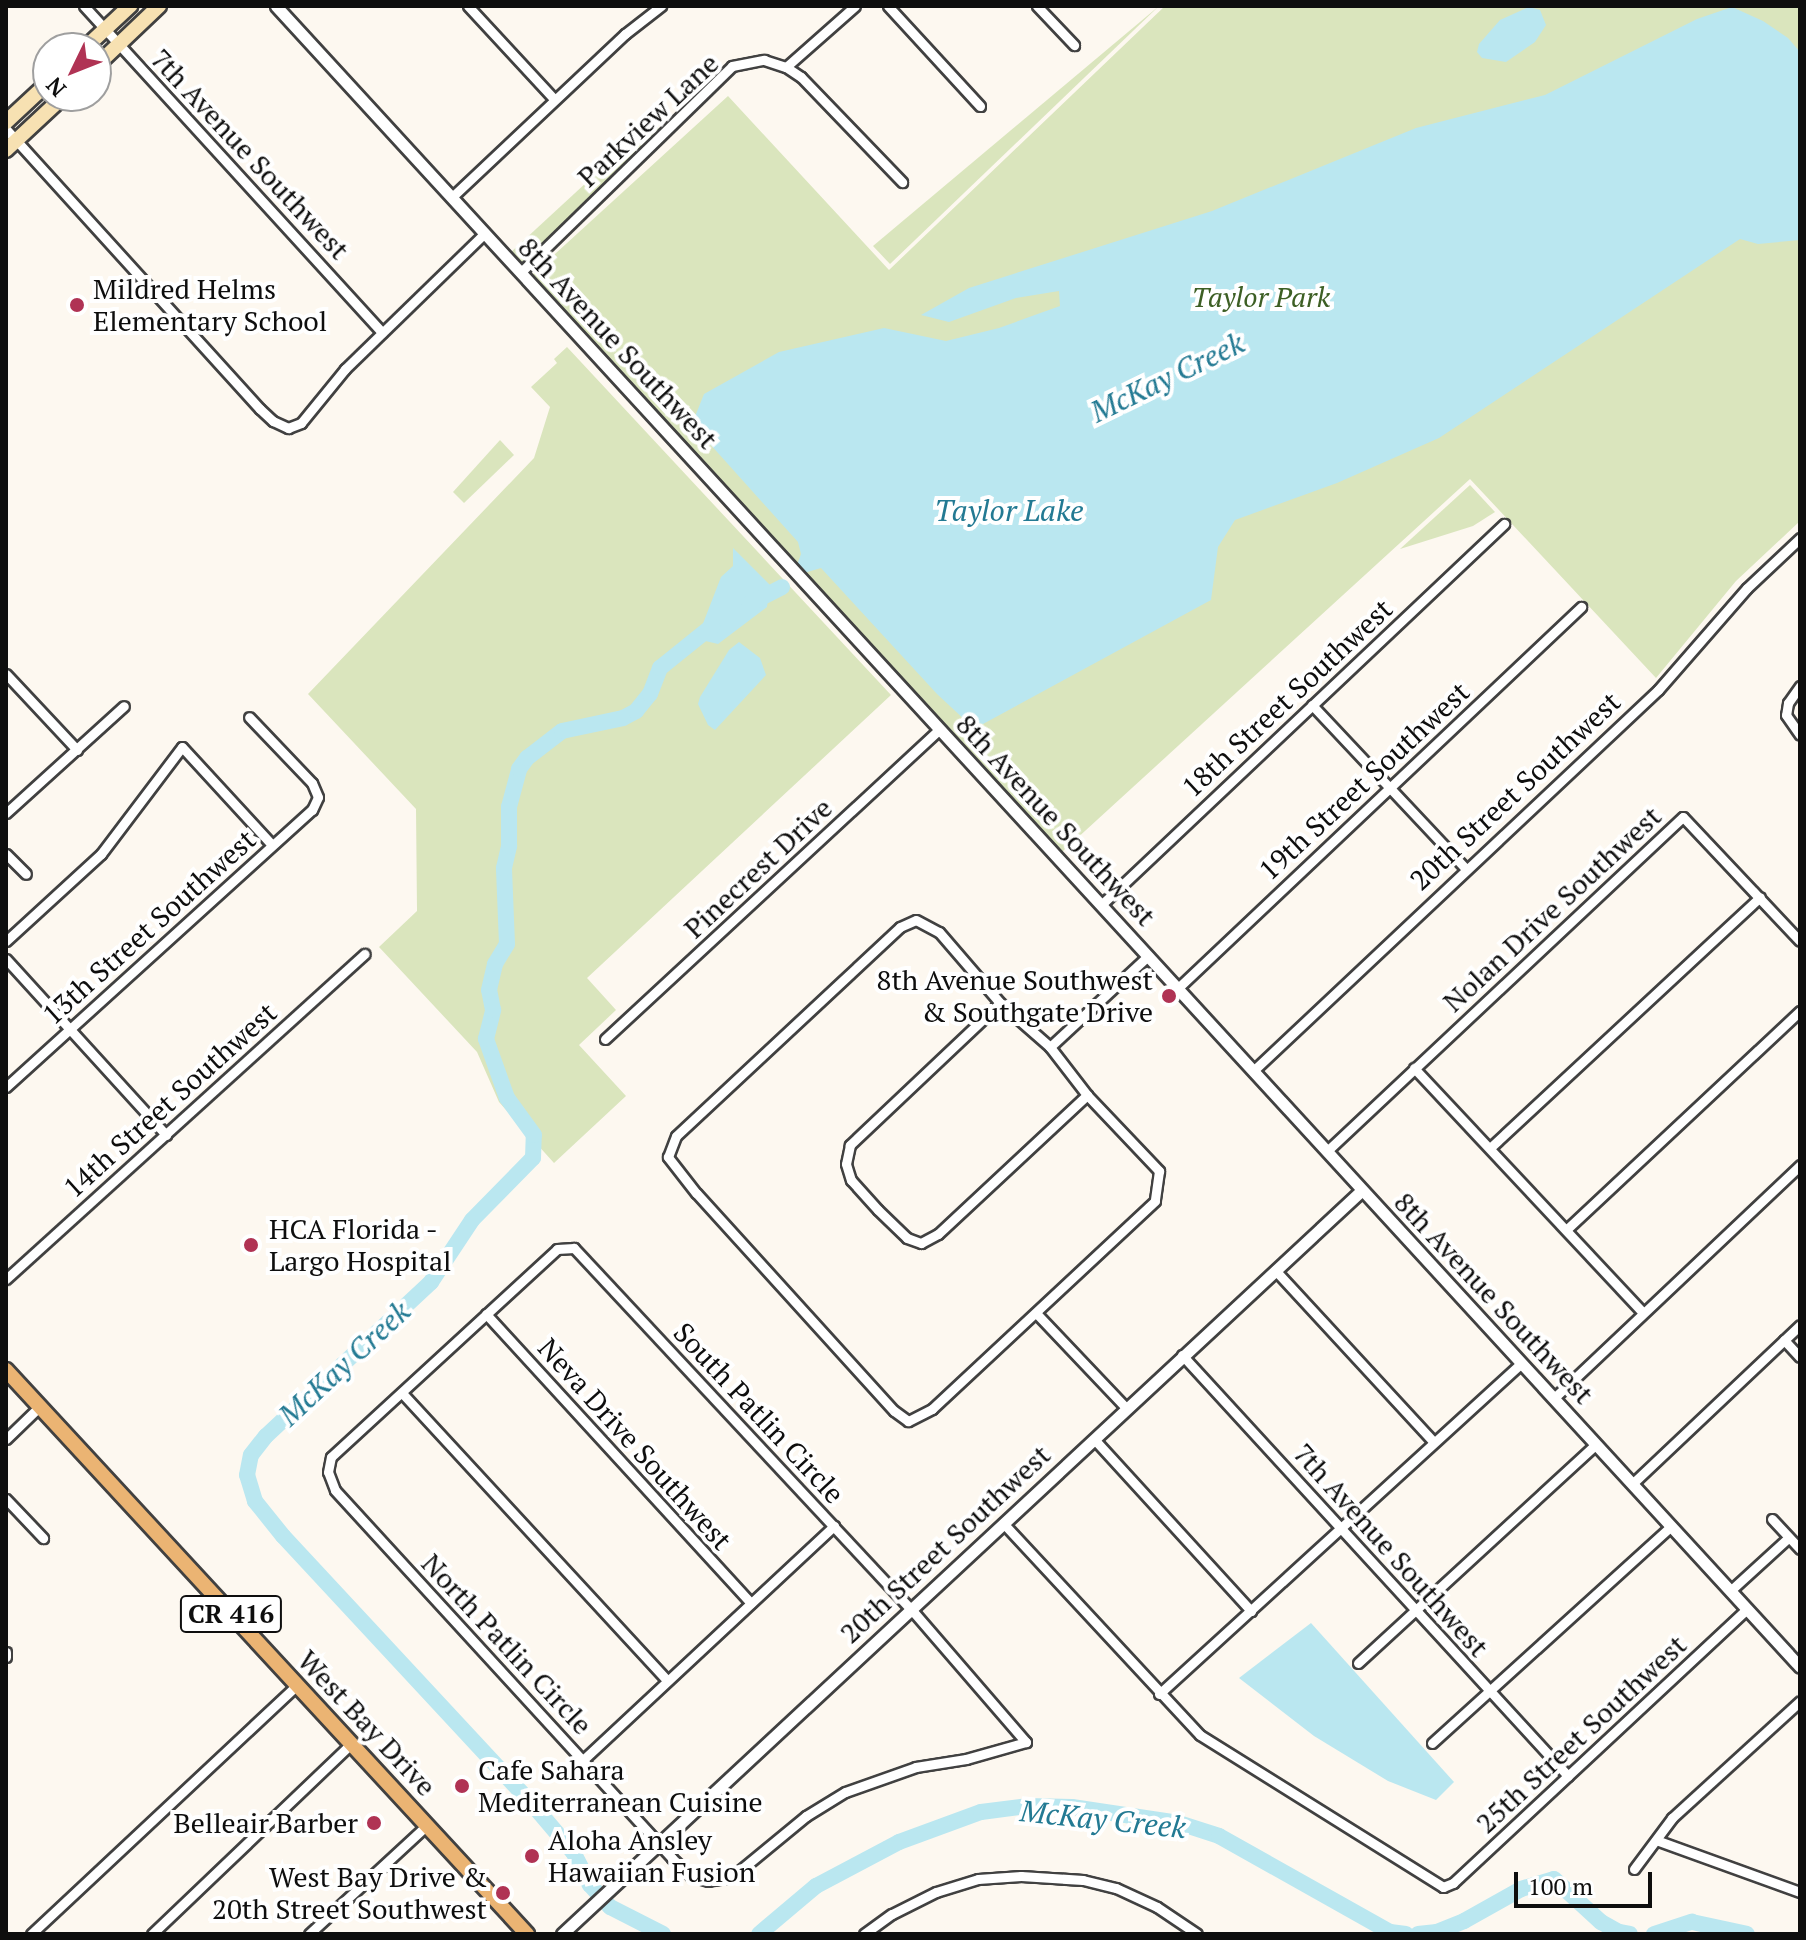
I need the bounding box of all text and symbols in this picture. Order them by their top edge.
north arrow [32,32,112,112]
street label: 7th Avenue Southwest [144,42,356,266]
street label: Parkview Lane [571,46,725,194]
text: N [39,71,72,103]
street label: 8th Avenue Southwest [511,230,725,456]
place label: Mildred Helms Elementary School [93,272,327,338]
park label: Taylor Park [1192,280,1330,314]
marker: Mildred Helms Elementary School [68,296,86,314]
water label: McKay Creek [1084,324,1250,430]
water label: Taylor Lake [934,492,1084,528]
street label: 18th Street Southwest [1175,592,1399,804]
street label: 19th Street Southwest [1252,675,1476,887]
street label: 20th Street Southwest [1403,685,1627,897]
street label: 8th Avenue Southwest [949,707,1163,933]
street label: Pinecrest Drive [677,791,839,945]
street label: Nolan Drive Southwest [1436,799,1668,1019]
street label: 13th Street Southwest [36,823,262,1031]
place label: 8th Avenue Southwest & Southgate Drive [876,963,1153,1029]
marker: 8th Avenue Southwest & Southgate Drive [1160,987,1178,1005]
street label: 14th Street Southwest [57,996,283,1204]
street label: 8th Avenue Southwest [1387,1185,1601,1411]
place label: HCA Florida - Largo Hospital [269,1212,452,1278]
marker: HCA Florida - Largo Hospital [240,1234,262,1256]
water label: McKay Creek [271,1293,417,1433]
street label: South Patlin Circle [667,1316,851,1510]
street label: Neva Drive Southwest [531,1331,739,1557]
street label: 7th Avenue Southwest [1286,1436,1496,1664]
street label: 20th Street Southwest [833,1438,1057,1650]
street label: North Patlin Circle [415,1547,599,1741]
road number: CR 416 [179,1592,283,1636]
street label: 25th Street Southwest [1469,1628,1693,1840]
street label: West Bay Drive [291,1643,443,1803]
place label: Cafe Sahara Mediterranean Cuisine [478,1753,763,1819]
marker: Cafe Sahara Mediterranean Cuisine [453,1777,471,1795]
water label: McKay Creek [1018,1792,1188,1846]
place label: Belleair Barber [173,1806,358,1840]
marker: Belleair Barber [365,1814,383,1832]
place label: Aloha Ansley Hawaiian Fusion [548,1823,755,1889]
marker: Aloha Ansley Hawaiian Fusion [523,1847,541,1865]
scale bar [1518,1856,1656,1906]
place label: West Bay Drive & 20th Street Southwest [212,1860,487,1926]
text: 100 m [1528,1870,1593,1902]
marker: West Bay Drive & 20th Street Southwest [494,1884,512,1902]

